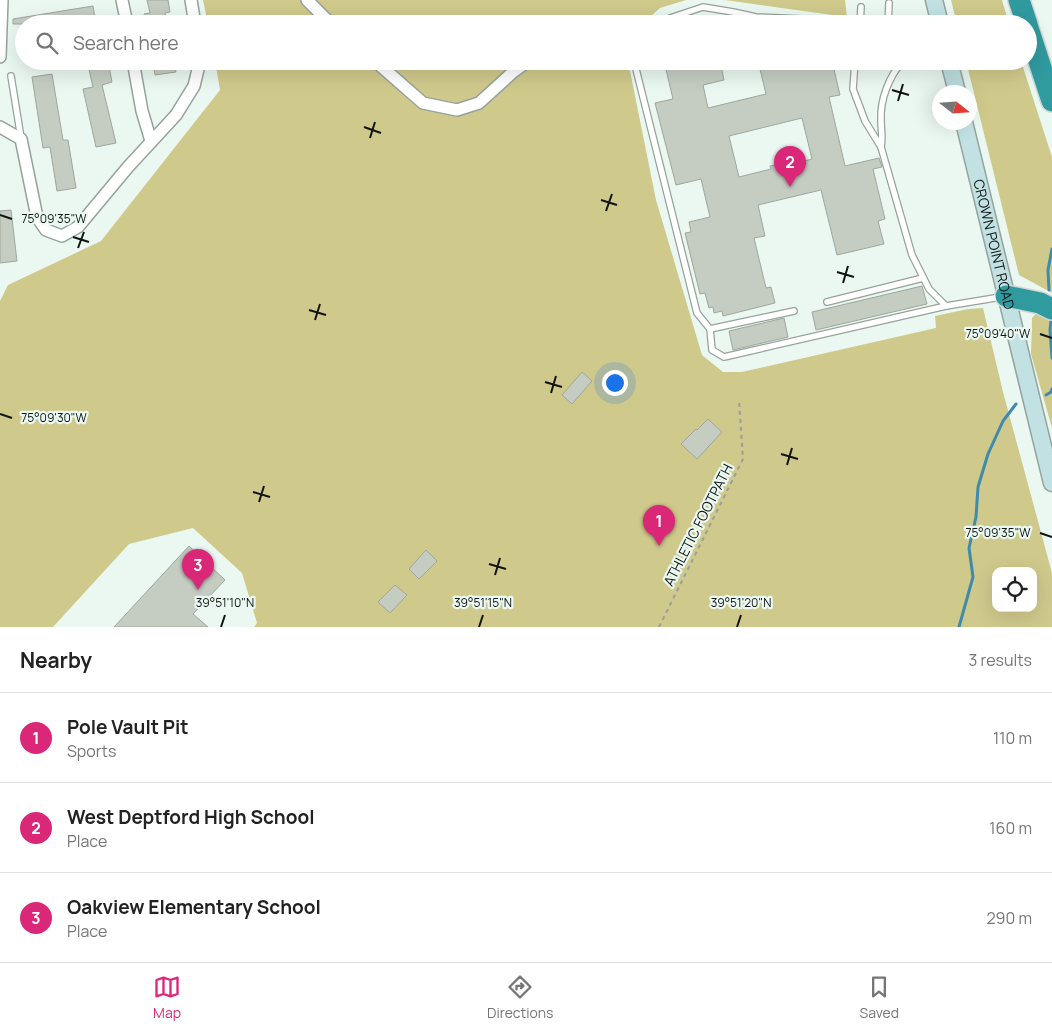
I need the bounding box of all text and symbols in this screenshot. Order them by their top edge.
search box [15,15,1037,70]
icon: search [33,29,61,57]
text: Search here [73,30,179,56]
north arrow [932,85,977,130]
pin: 2 [774,146,806,187]
street label: CROWN POINT ROAD [969,177,1019,311]
text: 75°09'35"W [21,210,87,227]
text: 75°09'40"W [966,325,1031,342]
your location [602,370,628,396]
text: 75°09'30"W [21,409,88,426]
street label: ATHLETIC FOOTPATH [659,460,737,589]
pin: 1 [643,505,675,546]
text: 75°09'35"W [965,524,1031,541]
pin: 3 [182,549,214,590]
map controls [992,567,1037,612]
button: locate [992,567,1037,612]
text: 39°51'10"N [196,594,254,611]
text: 39°51'15"N [454,594,512,611]
text: 39°51'20"N [711,594,771,611]
text: Nearby [20,646,92,674]
text: 3 results [969,649,1032,671]
text: Pole Vault Pit [67,714,188,740]
text: 1 [32,727,40,749]
text: 110 m [993,727,1032,749]
text: Sports [67,740,116,762]
text: West Deptford High School [67,804,315,830]
text: 2 [31,817,41,839]
text: 160 m [989,817,1032,839]
text: Place [67,830,107,852]
text: Oakview Elementary School [67,894,321,920]
text: 3 [31,907,41,929]
text: 290 m [986,907,1032,929]
text: Place [67,920,107,942]
tab: Map [153,973,181,1022]
tab: Directions [487,973,553,1022]
tab: Saved [860,973,899,1022]

